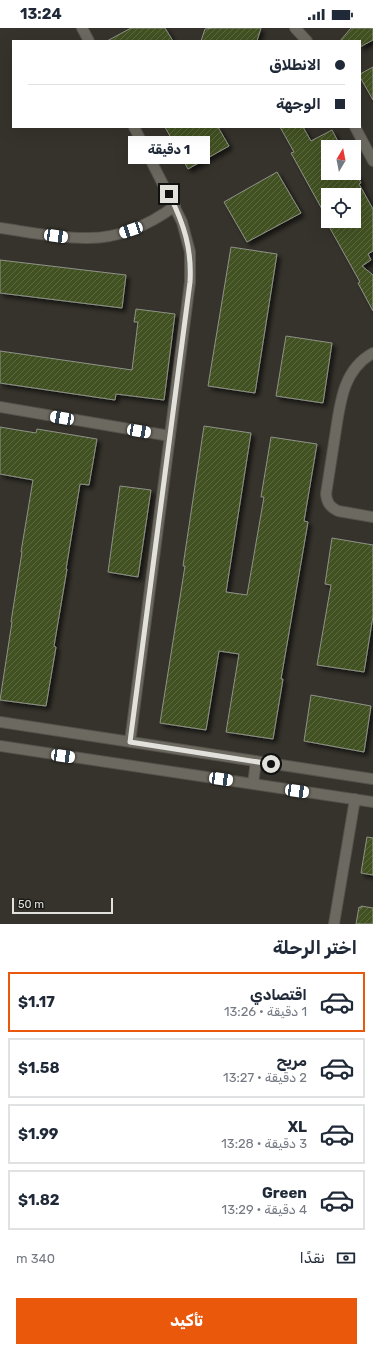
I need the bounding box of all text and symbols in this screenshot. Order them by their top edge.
text: 13:24 [20,5,62,23]
text: الانطلاق [269,56,321,74]
text: الوجهة [276,95,321,113]
callout: 1 دقيقة [128,136,210,164]
north arrow [321,140,361,180]
map controls [321,140,361,228]
text: 1 دقيقة [148,142,190,157]
route end [160,185,178,203]
button: locate [321,188,361,228]
car [118,220,144,240]
car [43,228,69,244]
car [49,410,75,426]
car [126,423,152,439]
car [50,748,76,764]
route start [262,755,280,773]
car [208,771,234,787]
car [284,783,310,799]
scale bar [12,896,113,915]
text: 50 m [18,898,44,911]
text: اختر الرحلة [273,937,357,959]
icon: car [319,984,355,1020]
text: اقتصادي [250,986,307,1004]
text: $1.17 [18,993,55,1011]
text: 1 دقيقة · 13:26 [224,1004,307,1019]
icon: car [319,1050,355,1086]
text: مريح [276,1052,307,1070]
text: $1.58 [18,1059,60,1077]
text: 2 دقيقة · 13:27 [223,1070,307,1085]
icon: car [319,1116,355,1152]
text: XL [288,1118,307,1136]
text: $1.99 [18,1125,58,1143]
text: 3 دقيقة · 13:28 [221,1136,307,1151]
icon: car [319,1182,355,1218]
text: Green [262,1184,307,1202]
text: $1.82 [18,1191,60,1209]
text: 4 دقيقة · 13:29 [222,1202,307,1217]
icon: cash [335,1247,357,1269]
text: نقدًا [300,1249,325,1267]
text: 340 m [16,1251,55,1266]
button: تأكيد [16,1298,357,1344]

